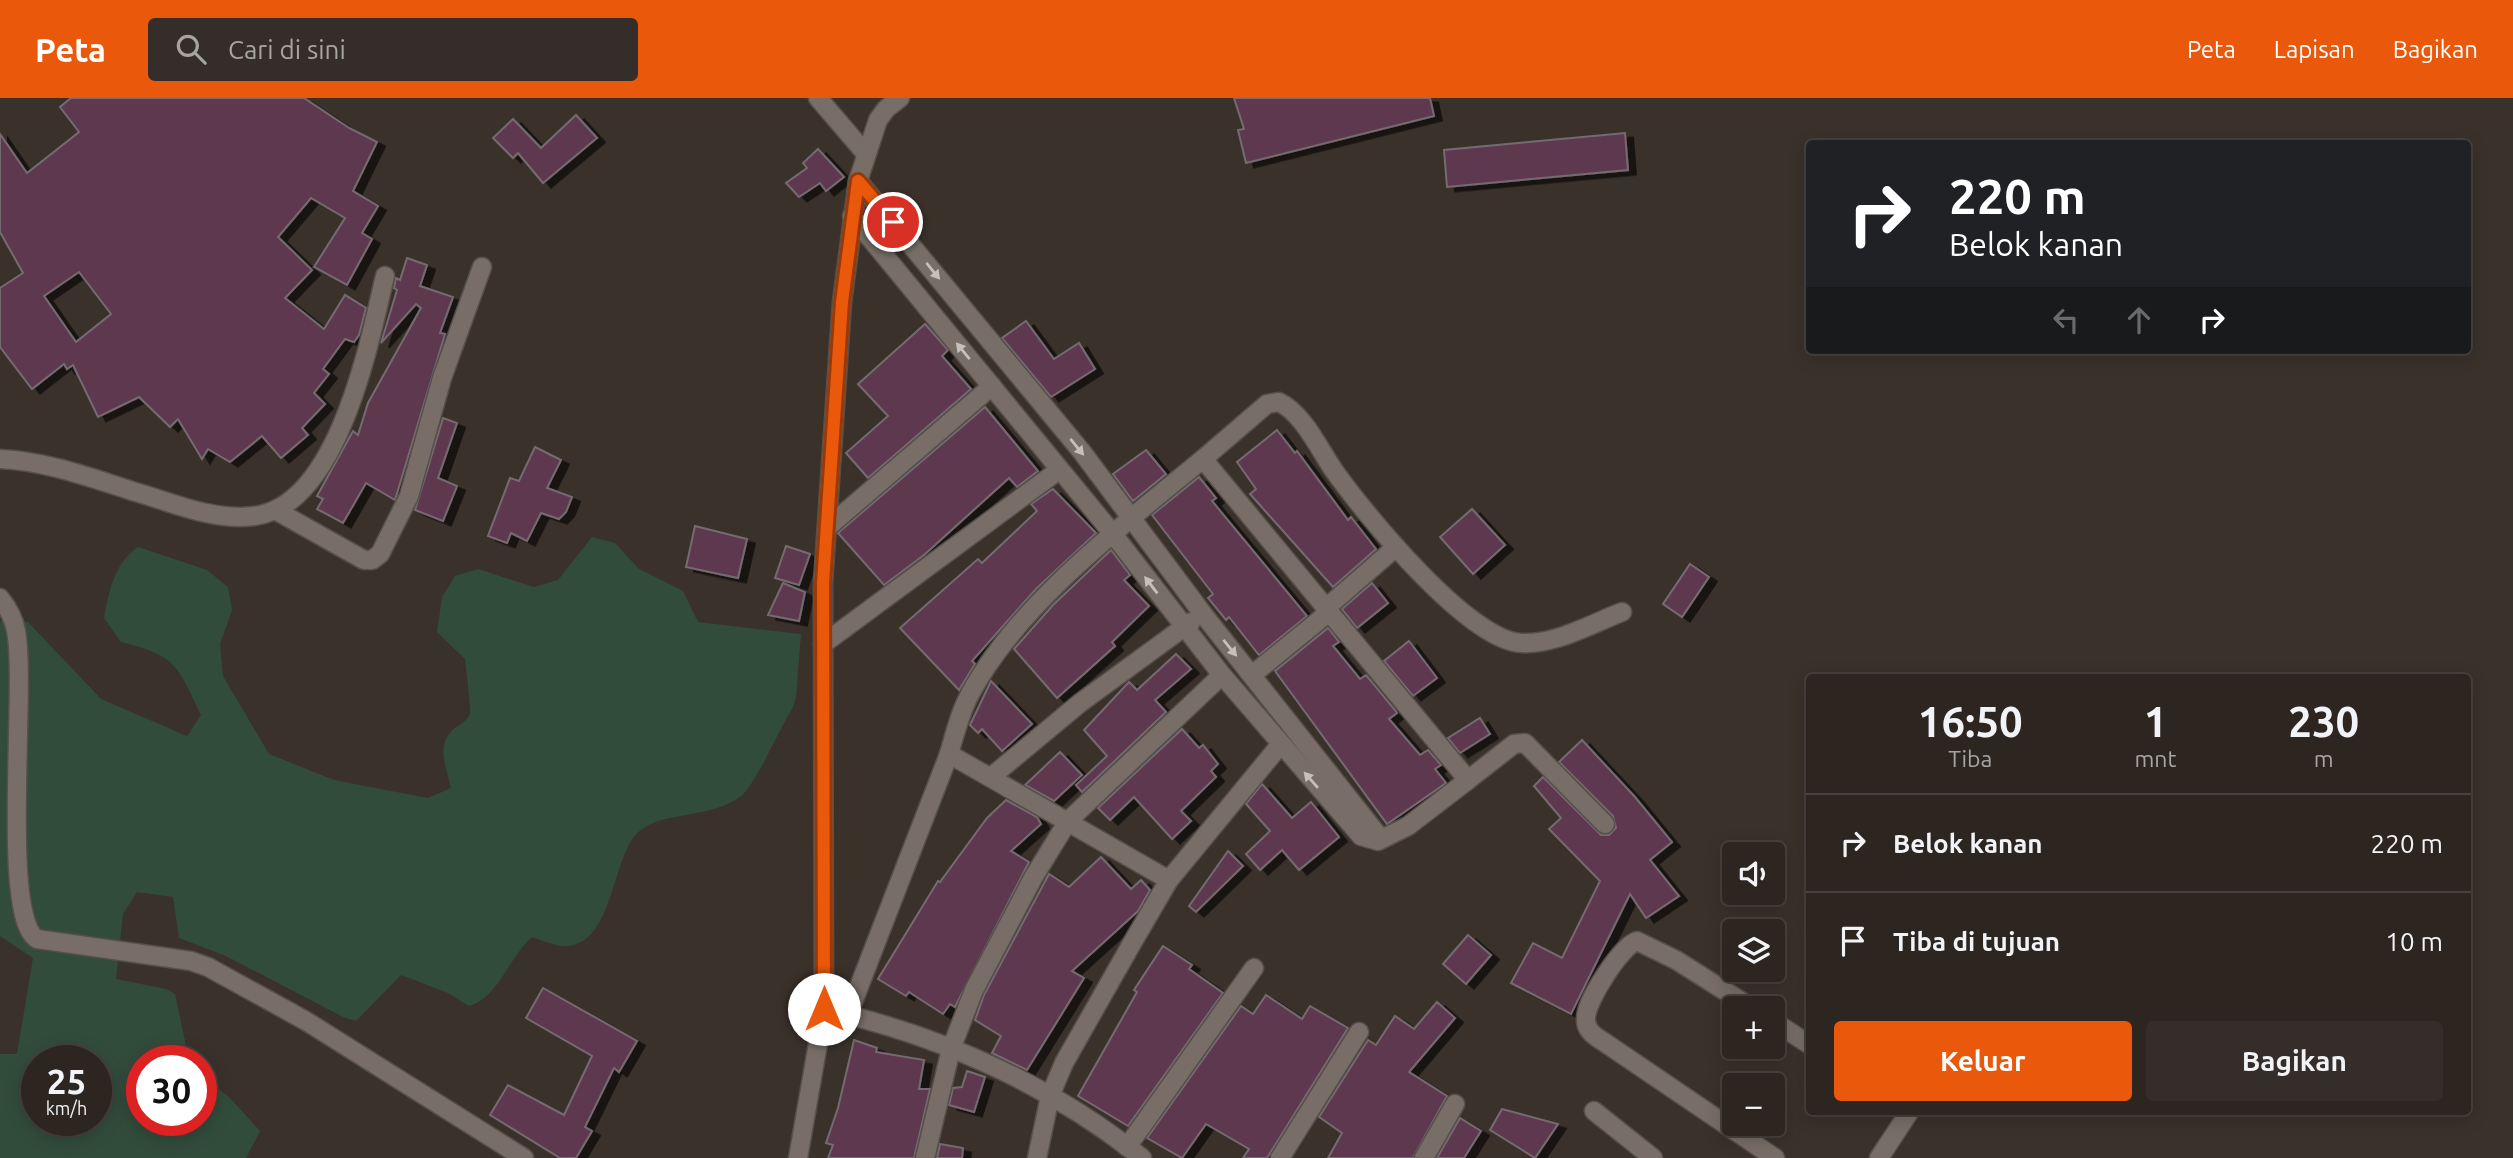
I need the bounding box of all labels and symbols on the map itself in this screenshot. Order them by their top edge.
pin [863,192,923,252]
one-way arrow [925,263,940,280]
one-way arrow [955,342,970,360]
one-way arrow [1070,437,1085,455]
one-way arrow [1144,576,1158,594]
one-way arrow [1222,638,1237,656]
one-way arrow [1303,771,1319,789]
position arrow [787,972,861,1046]
speed limit sign: 30 [126,1045,217,1136]

